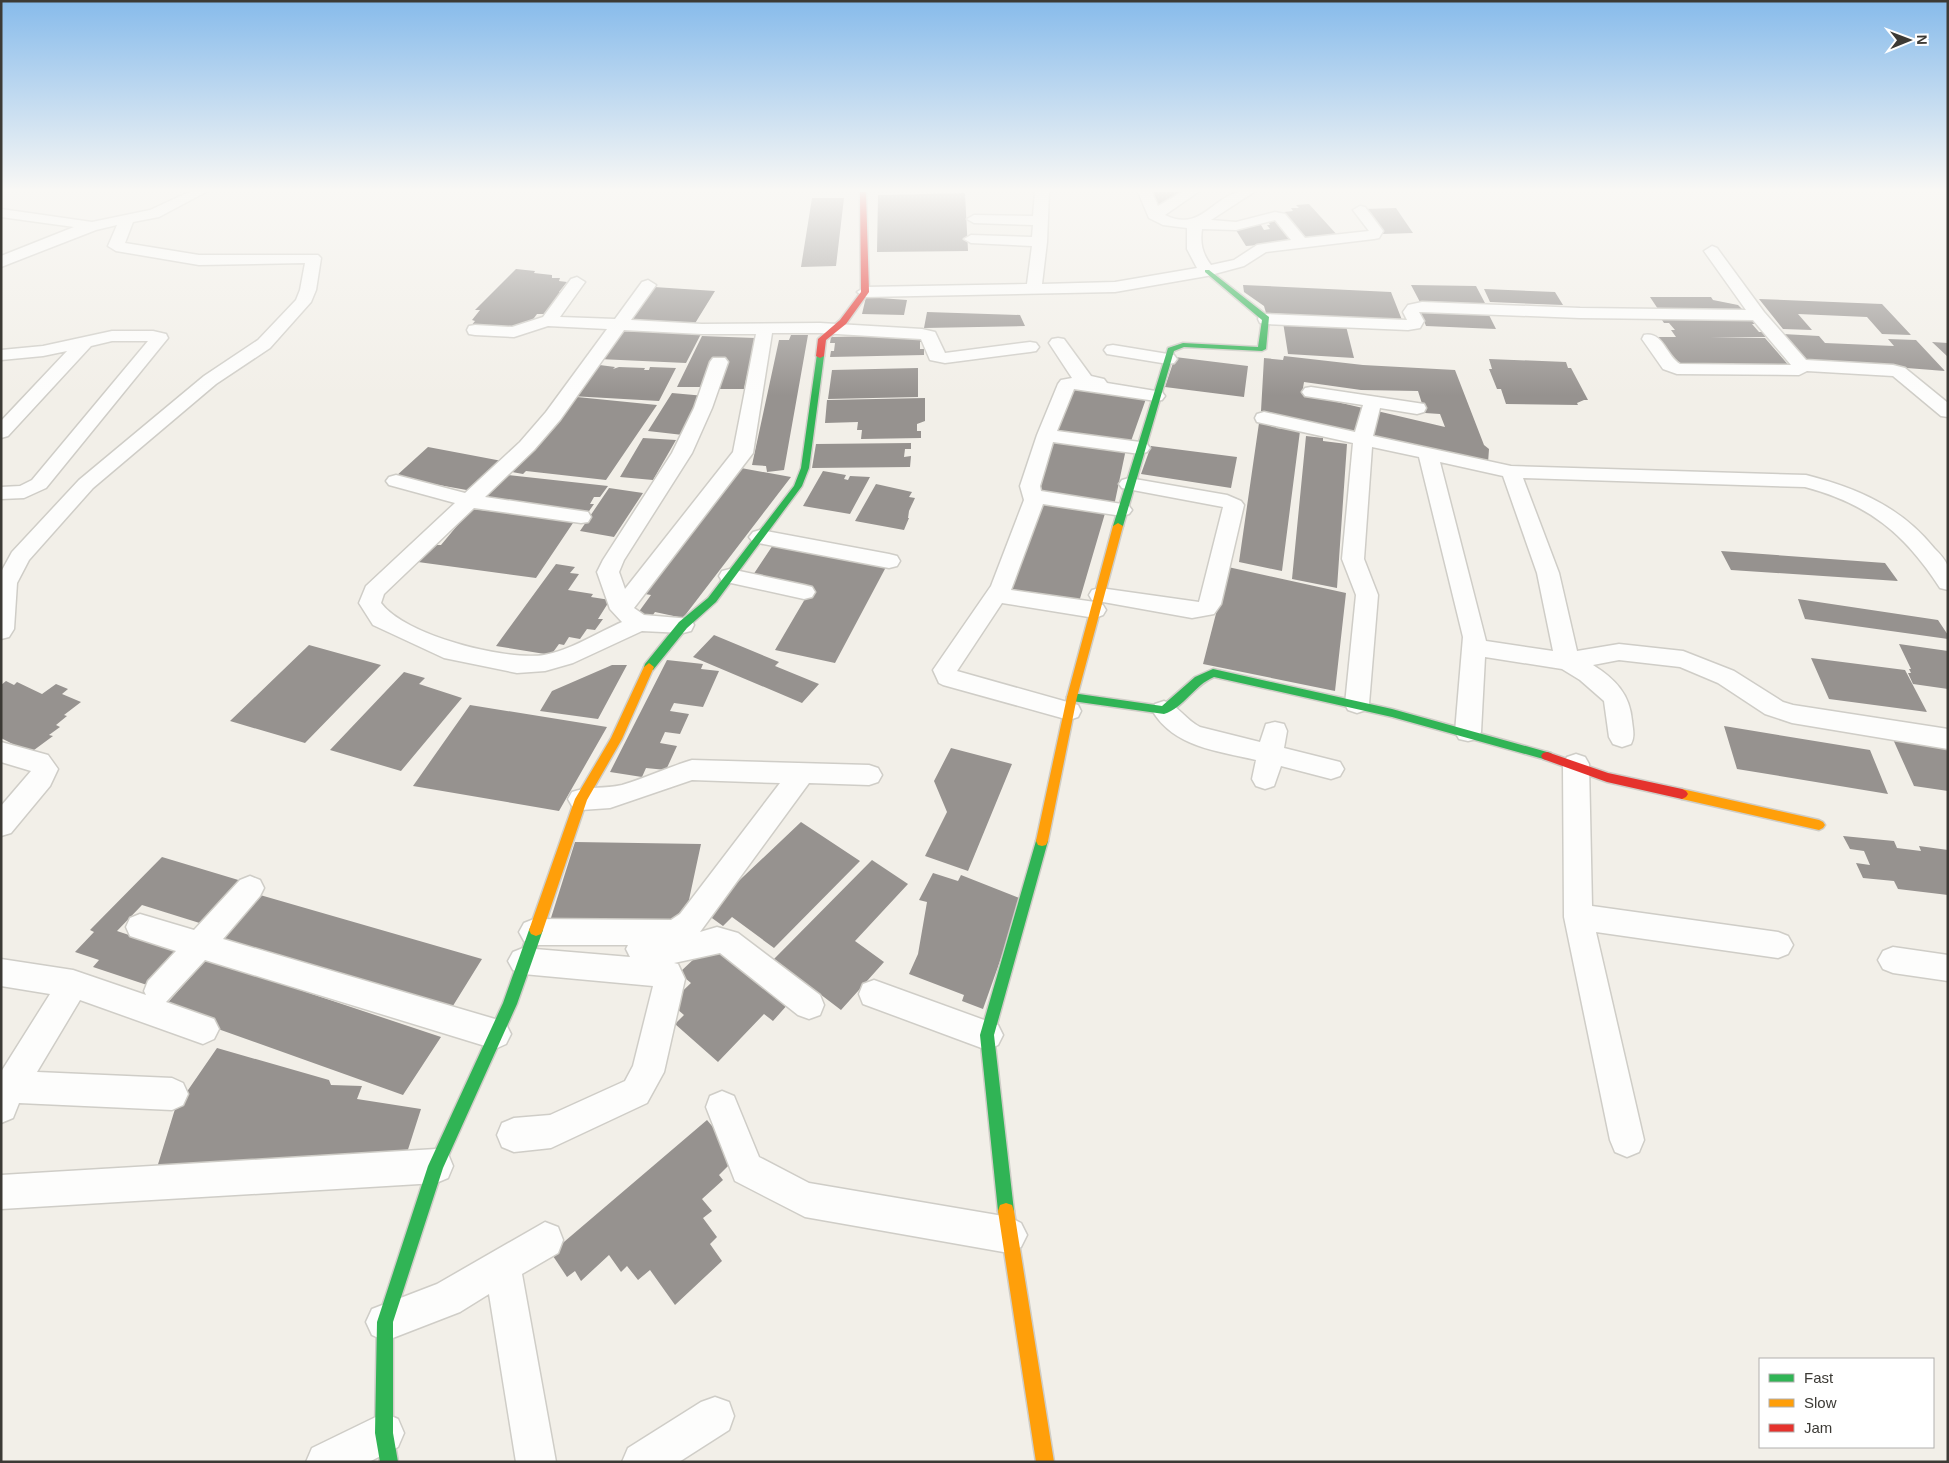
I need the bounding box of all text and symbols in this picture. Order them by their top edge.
north arrow [1884,15,1934,65]
text: N [1914,35,1930,45]
legend [1759,1358,1934,1448]
text: Fast [1804,1369,1834,1386]
text: Slow [1804,1394,1837,1411]
text: Jam [1804,1419,1832,1436]

